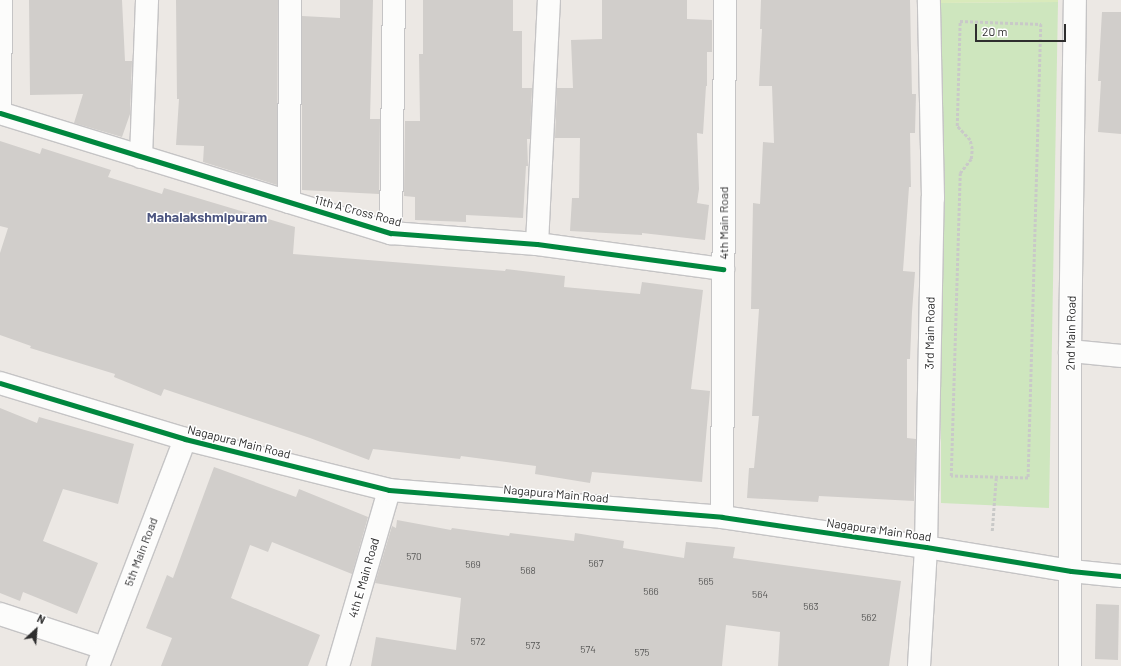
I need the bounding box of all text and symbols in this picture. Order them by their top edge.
scale bar [977,16,1068,42]
text: 20 m [982,24,1008,38]
street label: 4th Main Road [717,186,731,260]
street label: 11th A Cross Road [313,192,403,230]
district label: Mahalakshmipuram [147,209,267,225]
street label: 2nd Main Road [1063,295,1079,371]
street label: 3rd Main Road [922,297,938,369]
street label: Nagapura Main Road [186,422,292,462]
street label: Nagapura Main Road [503,482,609,506]
street label: 5th Main Road [121,516,161,588]
street label: Nagapura Main Road [826,516,932,544]
street label: 4th E Main Road [346,536,382,620]
house number: 570 [406,551,422,563]
house number: 567 [588,558,604,570]
house number: 569 [465,559,481,571]
house number: 568 [520,565,536,577]
house number: 565 [698,576,714,588]
house number: 566 [643,586,659,598]
house number: 564 [752,589,768,601]
house number: 563 [803,601,819,613]
north arrow [16,610,56,650]
text: N [35,611,48,626]
house number: 562 [861,612,877,624]
house number: 572 [470,636,486,648]
house number: 573 [525,640,541,652]
house number: 574 [580,644,596,656]
house number: 575 [634,647,650,659]

